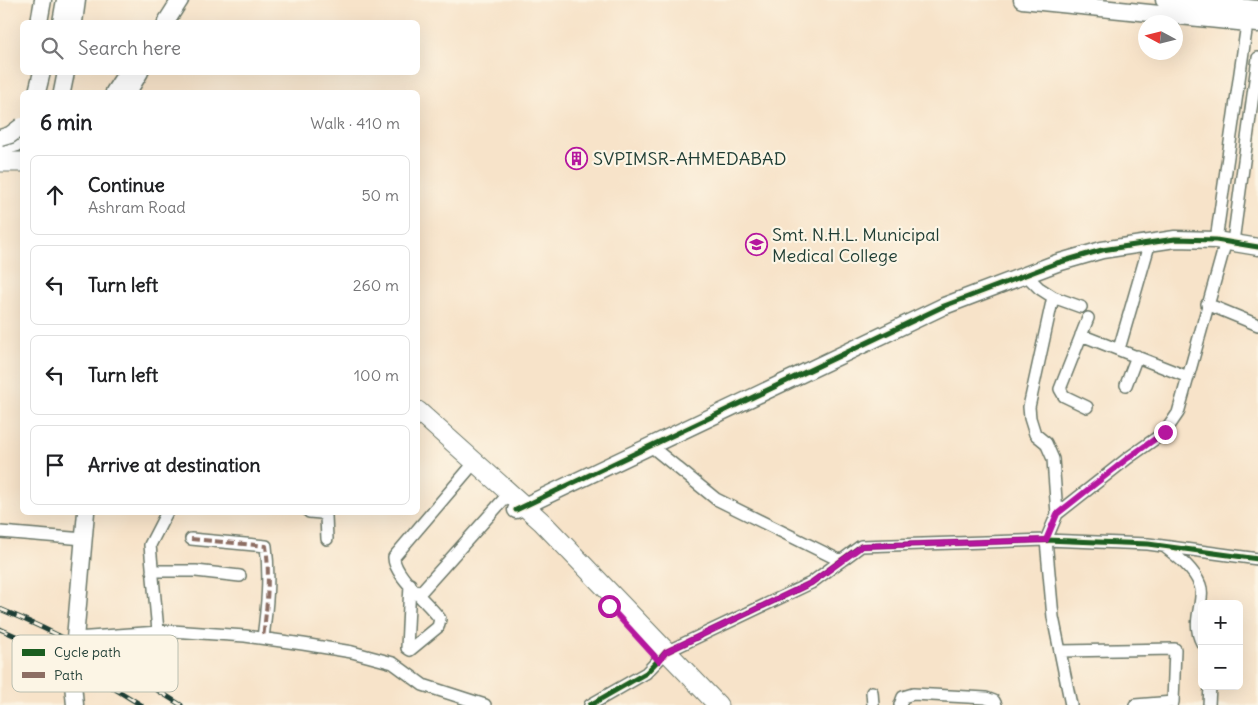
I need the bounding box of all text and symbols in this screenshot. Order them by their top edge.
north arrow [1138,15,1183,60]
search box [20,20,420,75]
icon: search [38,34,66,62]
text: Search here [78,36,181,60]
text: 6 min [40,109,92,136]
text: Walk · 410 m [310,113,400,133]
building icon: SVPIMSR-AHMEDABAD [565,147,589,171]
place label: SVPIMSR-AHMEDABAD [593,147,786,170]
text: Continue [88,173,165,197]
icon: ahead [41,181,69,209]
text: 50 m [361,185,399,205]
text: Ashram Road [88,197,186,217]
place label: Smt. N.H.L. Municipal Medical College [772,223,940,267]
school or university icon: Smt. N.H.L. Municipal Medical College [744,233,768,257]
icon: left [41,271,69,299]
text: Turn left [88,273,158,297]
text: 260 m [353,275,399,295]
icon: left [41,361,69,389]
text: Turn left [88,363,158,387]
text: 100 m [354,365,399,385]
route end [1154,421,1177,444]
icon: arrive [41,451,69,479]
text: Arrive at destination [88,453,261,477]
route start [598,595,621,618]
map controls [1198,600,1243,690]
button: + [1198,600,1243,645]
legend [12,635,178,692]
text: Cycle path [54,643,121,661]
button: − [1198,645,1243,690]
text: Path [54,666,83,684]

